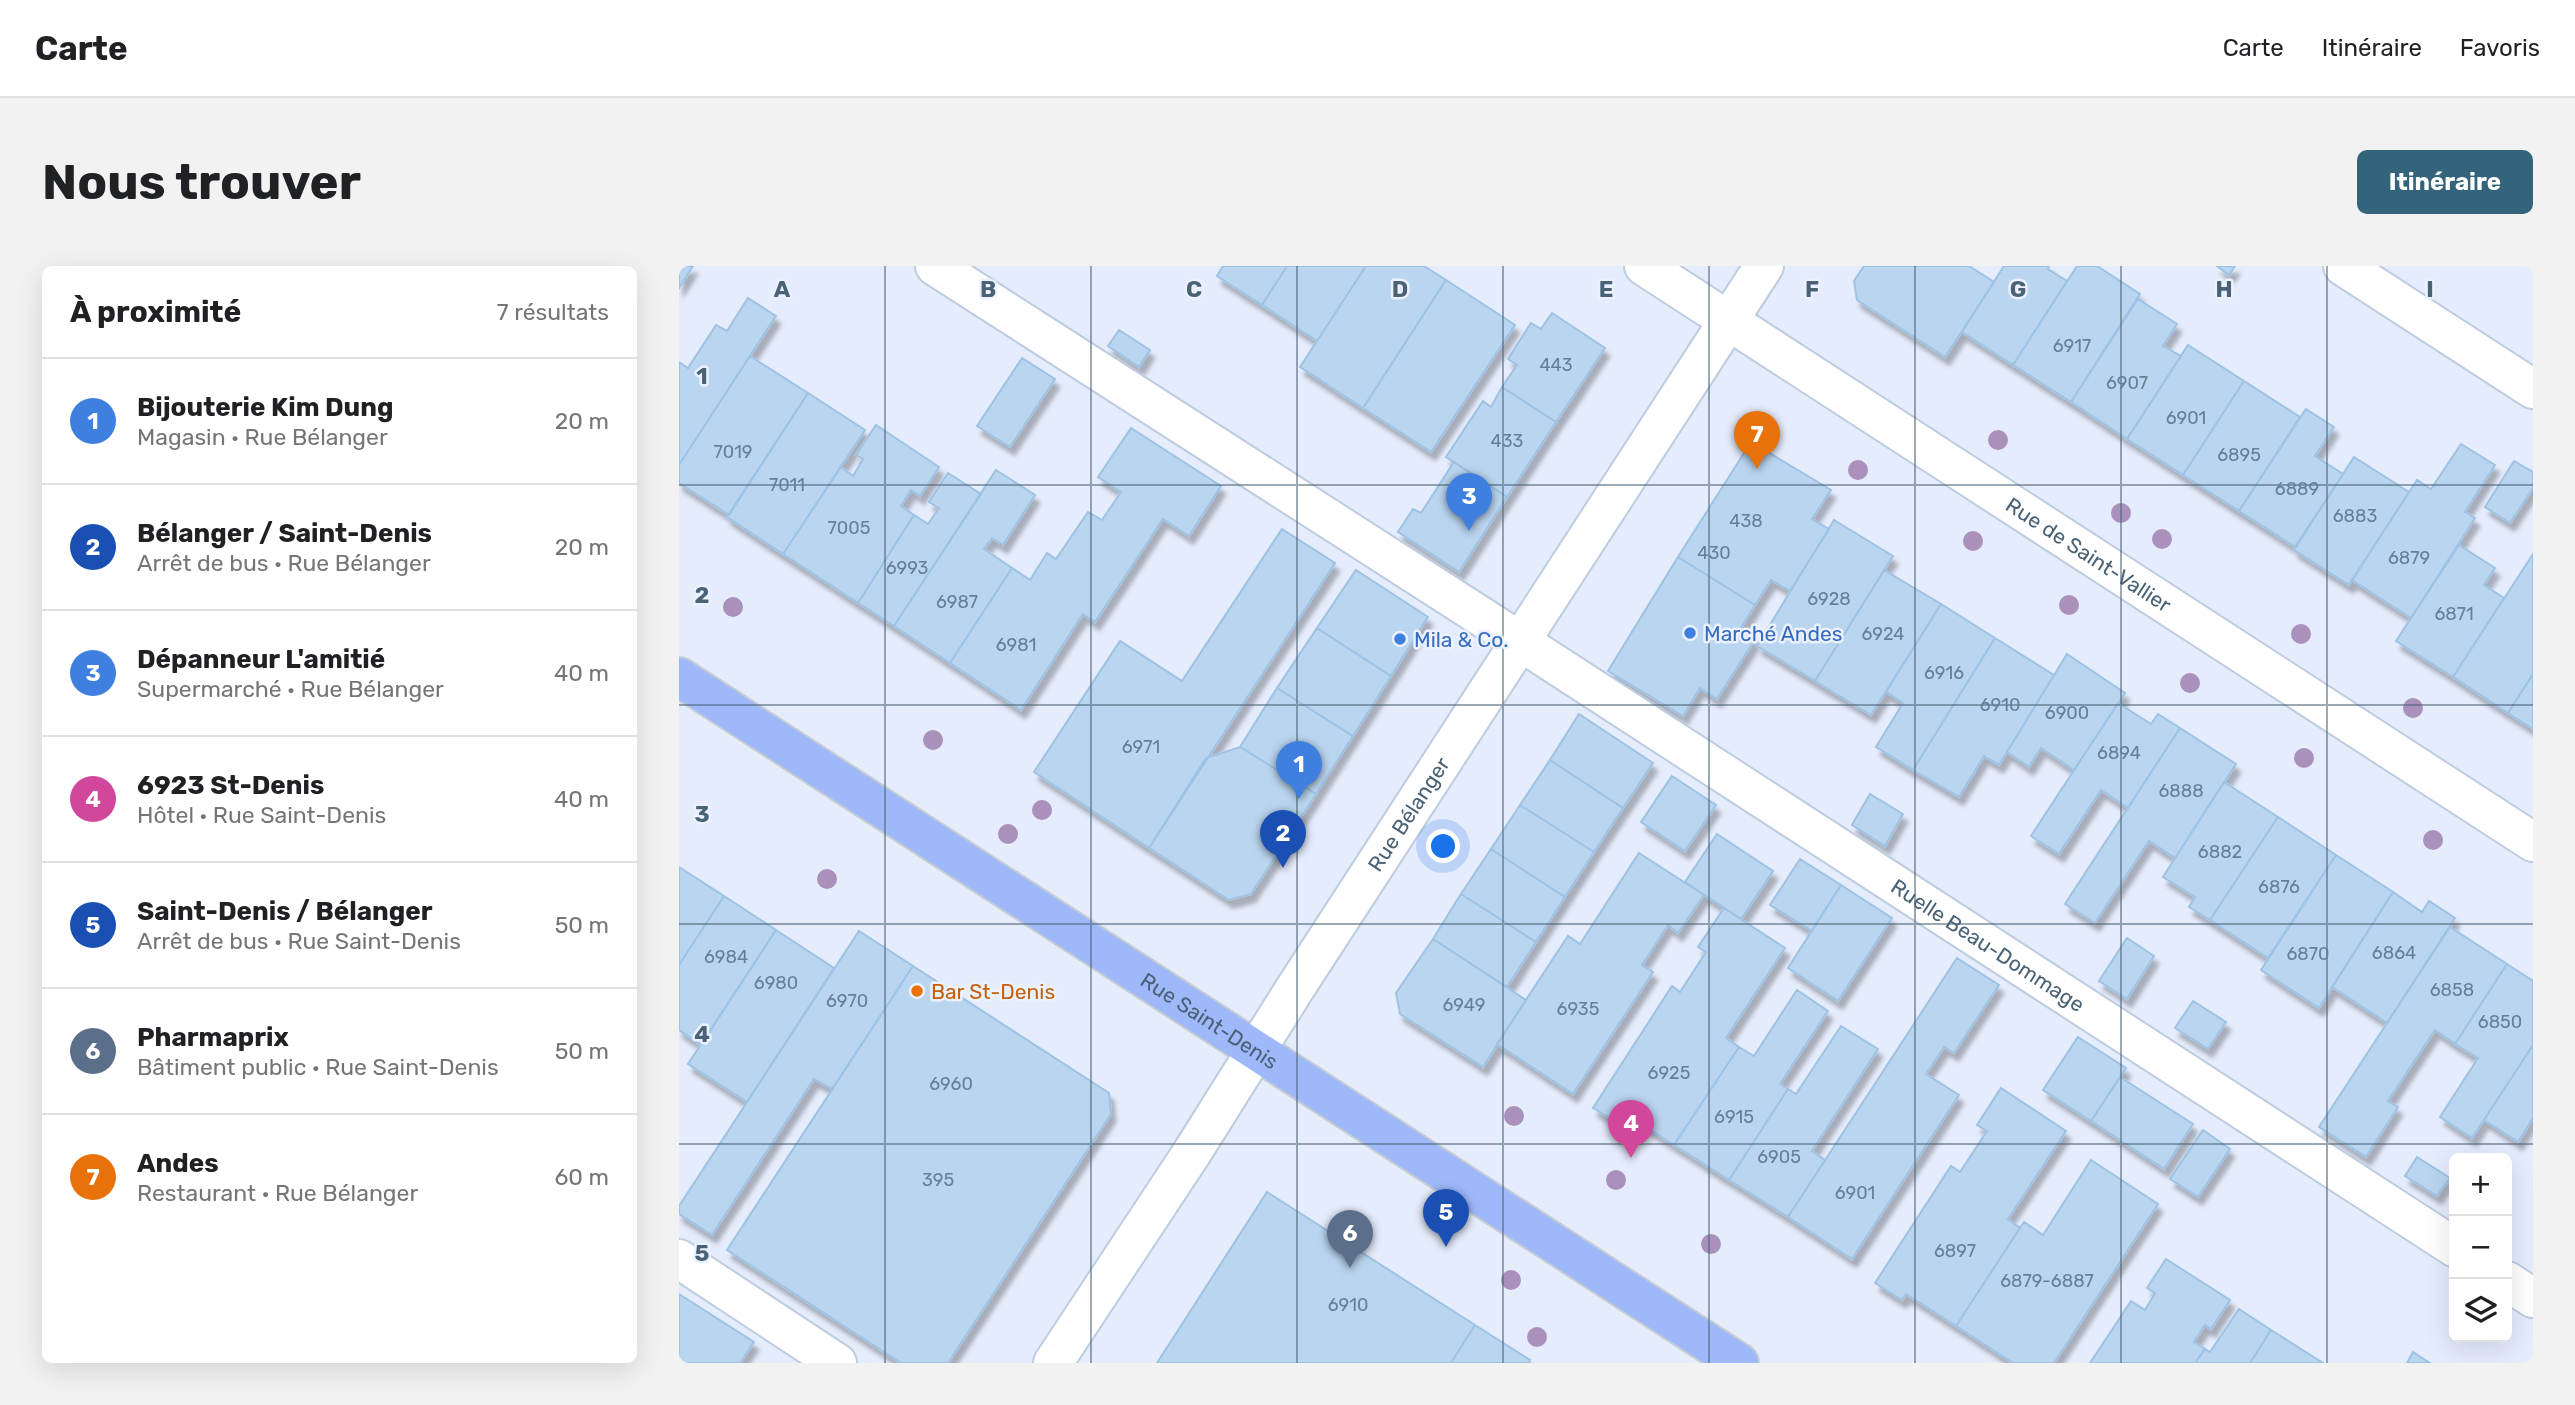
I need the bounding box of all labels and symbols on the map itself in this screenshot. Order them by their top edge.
text: A [774,275,791,303]
text: B [980,275,996,303]
text: C [1186,275,1202,303]
text: D [1392,275,1408,303]
text: E [1599,275,1613,303]
text: F [1805,275,1819,303]
text: G [2010,275,2026,303]
text: H [2215,275,2233,303]
text: I [2426,275,2434,303]
house number: 6917 [2053,335,2091,357]
house number: 443 [1539,354,1573,376]
text: 1 [696,362,708,390]
house number: 6907 [2106,372,2148,394]
house number: 6901 [2166,407,2206,429]
pin: 7 [1734,411,1780,469]
house number: 433 [1491,430,1523,452]
house number: 7019 [713,441,753,463]
house number: 6895 [2217,444,2261,466]
pin: 3 [1446,473,1492,531]
house number: 7011 [769,474,805,496]
house number: 6889 [2275,478,2319,500]
street label: Rue de Saint-Vallier [2002,492,2176,617]
house number: 6883 [2333,505,2377,527]
house number: 438 [1729,510,1763,532]
house number: 7005 [828,517,870,539]
house number: 430 [1697,542,1731,564]
house number: 6879 [2388,547,2430,569]
house number: 6993 [886,557,928,579]
text: 2 [695,581,709,609]
house number: 6928 [1807,588,1851,610]
house number: 6987 [936,591,978,613]
house number: 6871 [2434,603,2474,625]
place label: Marché Andes [1704,621,1843,646]
house number: 6924 [1861,623,1905,645]
marker: Marché Andes [1682,625,1698,641]
place label: Mila & Co. [1414,627,1508,652]
marker: Mila & Co. [1392,631,1408,647]
house number: 6981 [996,634,1036,656]
house number: 6916 [1924,662,1964,684]
house number: 6910 [1980,694,2020,716]
house number: 6900 [2045,702,2089,724]
house number: 6971 [1122,736,1160,758]
pin: 1 [1276,741,1322,799]
house number: 6894 [2097,742,2141,764]
street label: Rue Bélanger [1362,752,1454,876]
house number: 6888 [2158,780,2204,802]
text: 3 [694,800,710,828]
pin: 2 [1260,810,1306,868]
your location [1426,829,1460,863]
house number: 6882 [2198,841,2242,863]
street label: Ruelle Beau-Dommage [1887,873,2089,1017]
house number: 6876 [2258,876,2300,898]
house number: 6864 [2372,942,2416,964]
house number: 6870 [2287,943,2329,965]
house number: 6984 [704,946,748,968]
street label: Rue Saint-Denis [1136,967,1283,1074]
house number: 6980 [754,972,798,994]
place label: Bar St-Denis [931,979,1055,1004]
house number: 6858 [2430,979,2474,1001]
marker: Bar St-Denis [909,983,925,999]
house number: 6970 [826,990,868,1012]
house number: 6949 [1443,994,1485,1016]
house number: 6935 [1557,998,1599,1020]
house number: 6850 [2478,1011,2522,1033]
text: 4 [694,1020,710,1048]
house number: 6925 [1648,1062,1690,1084]
house number: 6960 [929,1073,973,1095]
pin: 4 [1608,1100,1654,1158]
house number: 6915 [1714,1106,1754,1128]
house number: 6905 [1757,1146,1801,1168]
house number: 395 [922,1169,954,1191]
house number: 6901 [1835,1182,1875,1204]
pin: 5 [1423,1189,1469,1247]
pin: 6 [1327,1210,1373,1268]
text: 5 [695,1239,710,1267]
house number: 6897 [1934,1240,1976,1262]
house number: 6879-6887 [2000,1270,2094,1292]
house number: 6910 [1328,1294,1368,1316]

